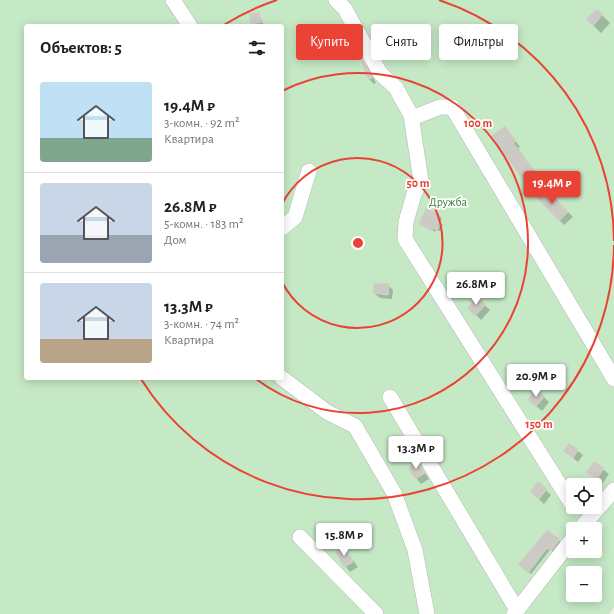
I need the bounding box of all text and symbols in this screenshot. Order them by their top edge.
chip: Купить [296,24,363,60]
chip: Снять [371,24,431,60]
chip: Фильтры [439,24,518,60]
icon: filters [246,37,268,59]
text: Объектов: 5 [40,39,122,56]
text: 19.4M ₽ [164,97,215,114]
icon: home [72,98,120,146]
text: 3-комн. · 92 m² [164,117,239,130]
text: 100 m [464,117,492,129]
text: Квартира [164,133,214,146]
pin: 19.4M ₽ [515,171,589,205]
text: 50 m [407,177,430,189]
text: 19.4M ₽ [533,177,571,190]
park label: Дружба [429,196,468,209]
text: 26.8M ₽ [164,198,217,215]
icon: home [72,199,120,247]
text: 5-комн. · 183 m² [164,218,244,231]
text: Дом [164,234,187,247]
centre of rings [351,236,365,250]
pin: 26.8M ₽ [439,272,513,306]
text: 26.8M ₽ [456,278,496,291]
text: 13.3M ₽ [164,298,213,315]
icon: home [72,299,120,347]
text: 3-комн. · 74 m² [164,318,239,331]
text: Квартира [164,334,214,347]
pin: 20.9M ₽ [499,364,573,398]
text: 20.9M ₽ [516,370,556,383]
text: 150 m [525,418,553,430]
pin: 13.3M ₽ [379,436,453,470]
text: 13.3M ₽ [397,442,435,455]
map controls [566,478,602,602]
button: locate [566,478,602,514]
button: + [566,522,602,558]
pin: 15.8M ₽ [307,523,381,557]
text: 15.8M ₽ [325,529,363,542]
button: − [566,566,602,602]

